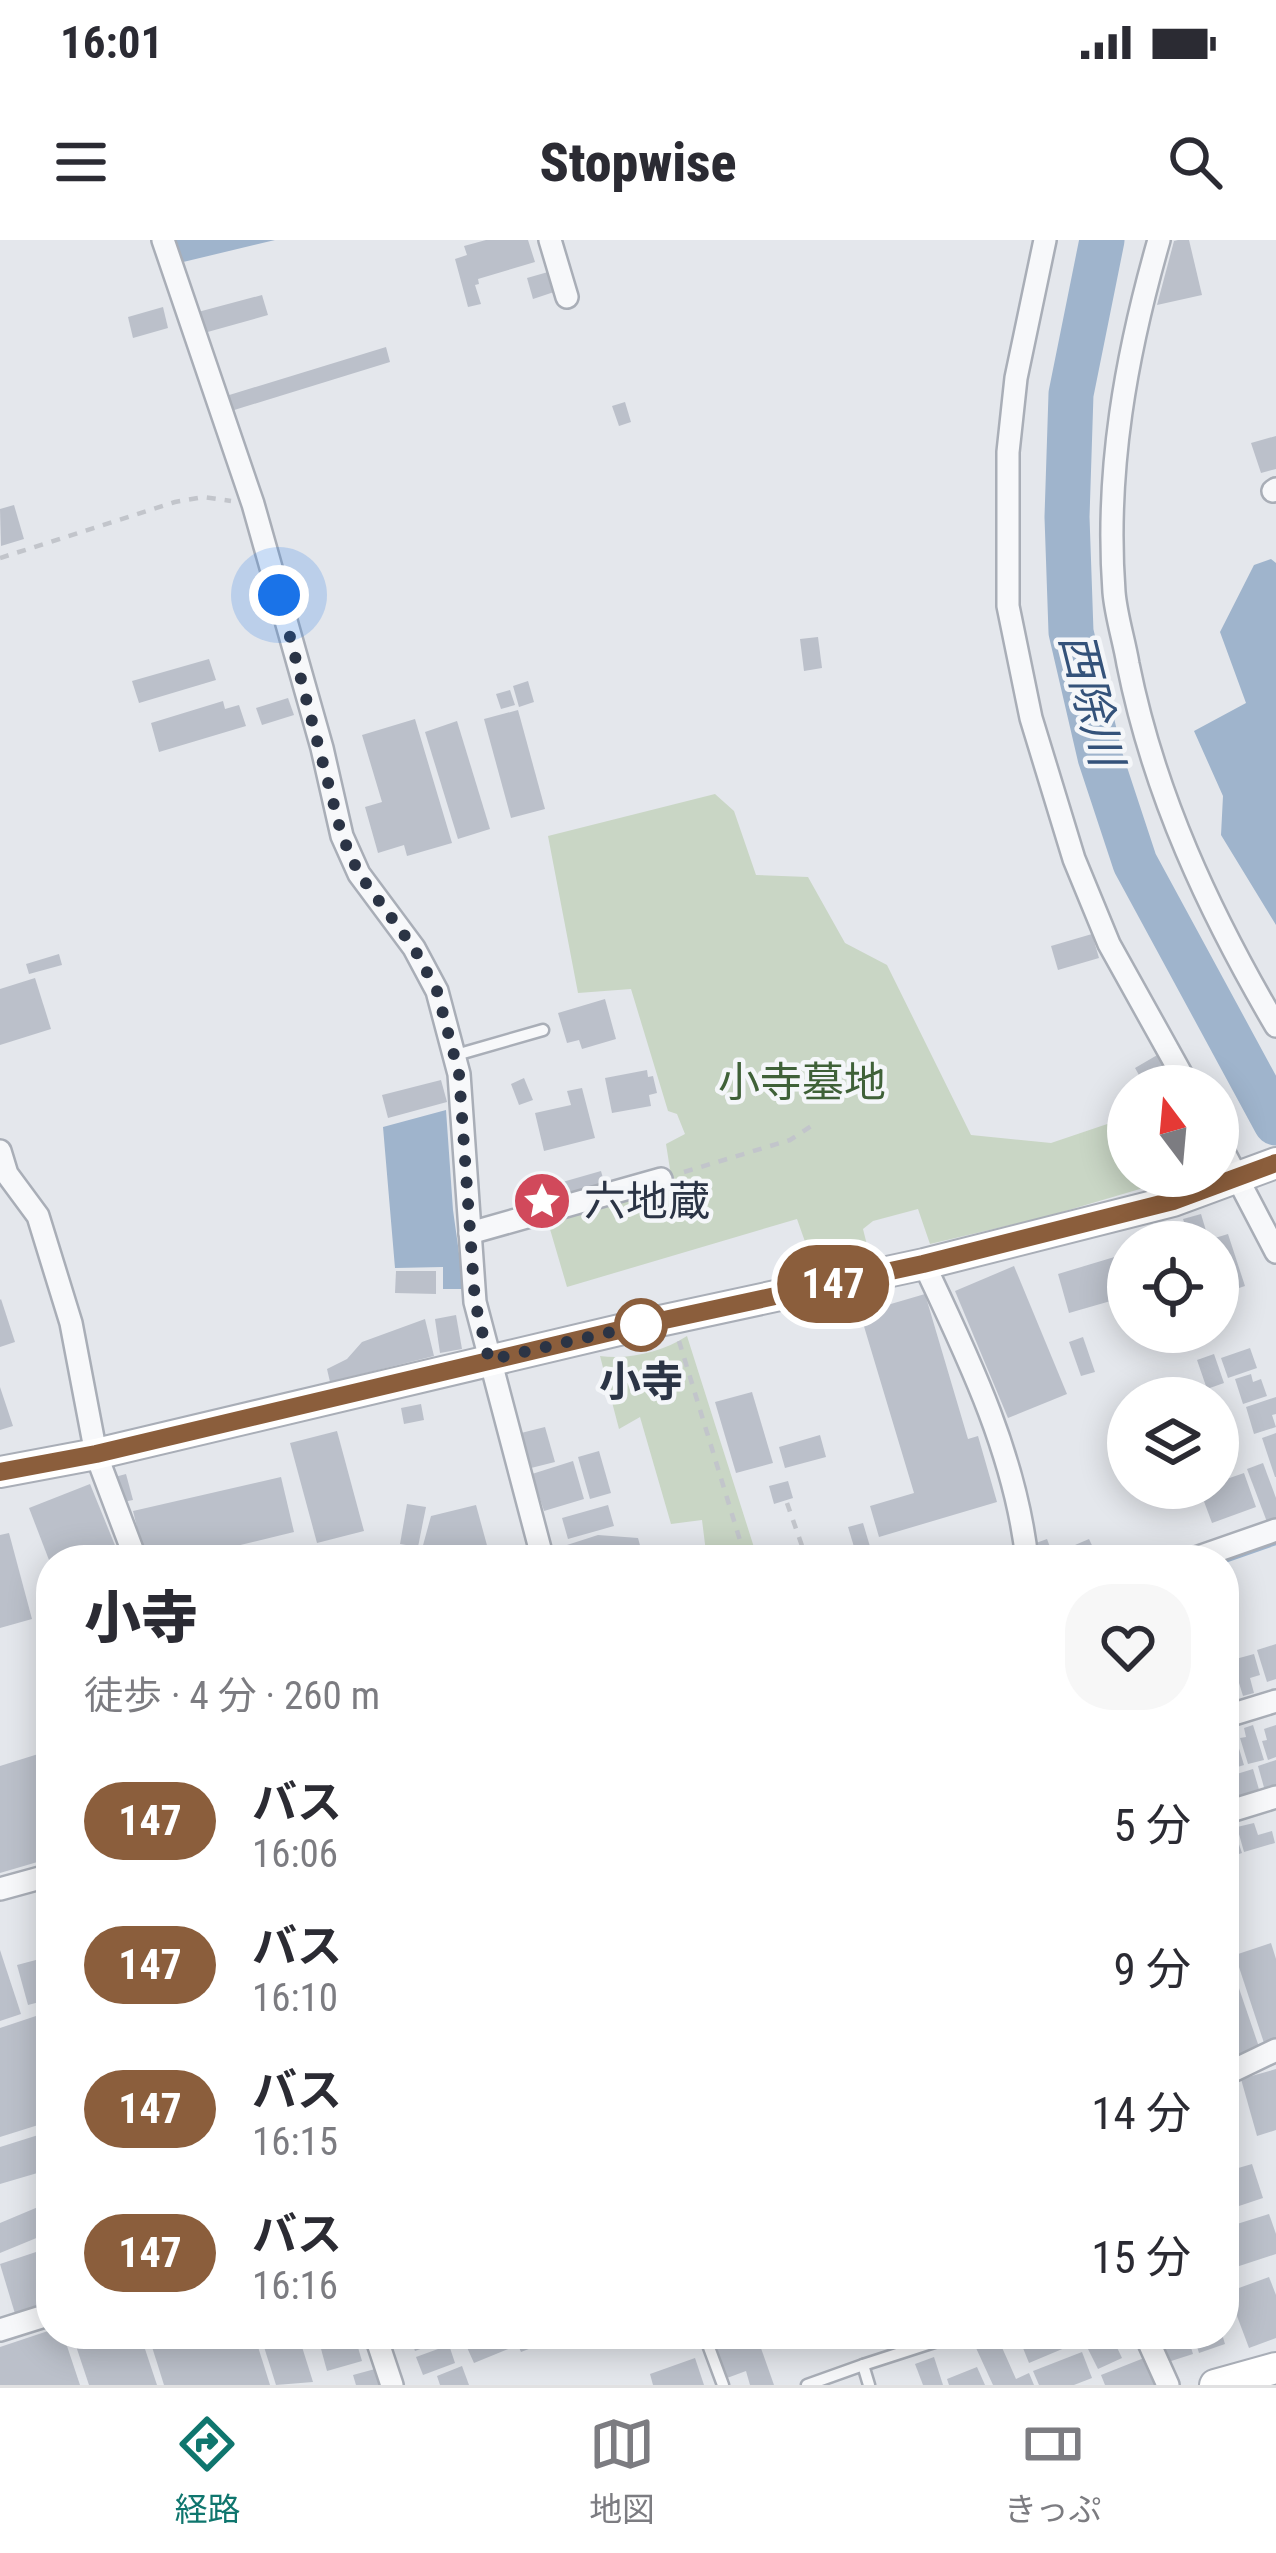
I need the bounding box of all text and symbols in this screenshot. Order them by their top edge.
text: 16:01 [60,16,163,69]
icon: menu [48,129,114,195]
icon: search [1162,129,1228,195]
text: Stopwise [539,131,737,194]
your location [249,565,309,625]
water label: 西除川 [1049,627,1135,775]
park label: 小寺墓地 [718,1058,886,1107]
north arrow [1107,1065,1239,1197]
map controls [1107,1065,1239,1509]
place icon: 六地蔵 [511,1170,573,1232]
place label: 六地蔵 [584,1177,710,1226]
button: locate [1107,1221,1239,1353]
line badge: 147 [764,1245,902,1323]
text: 147 [801,1259,865,1308]
marker: 小寺 [616,1300,666,1350]
place label: 小寺 [599,1357,683,1406]
button: layers [1107,1377,1239,1509]
button: heart [1065,1584,1191,1710]
text: 小寺 [84,1585,198,1652]
text: 徒歩 · 4 分 · 260 m [84,1673,380,1719]
text: バス [252,1776,342,1829]
text: 147 [118,1796,182,1845]
text: 5 分 [1113,1799,1191,1852]
text: 16:06 [252,1831,338,1877]
text: バス [252,1920,342,1973]
text: 147 [118,1940,182,1989]
text: 9 分 [1113,1943,1191,1996]
text: 16:10 [252,1975,338,2021]
text: バス [252,2064,342,2117]
text: 147 [118,2084,182,2133]
text: 14 分 [1091,2087,1191,2140]
text: 16:15 [252,2119,338,2165]
text: バス [252,2208,342,2261]
text: 147 [118,2228,182,2277]
text: 15 分 [1091,2231,1191,2284]
text: 16:16 [252,2263,338,2309]
tab: 経路 [174,2411,240,2531]
tab: 地図 [589,2411,655,2531]
tab: きっぷ [1004,2411,1102,2531]

